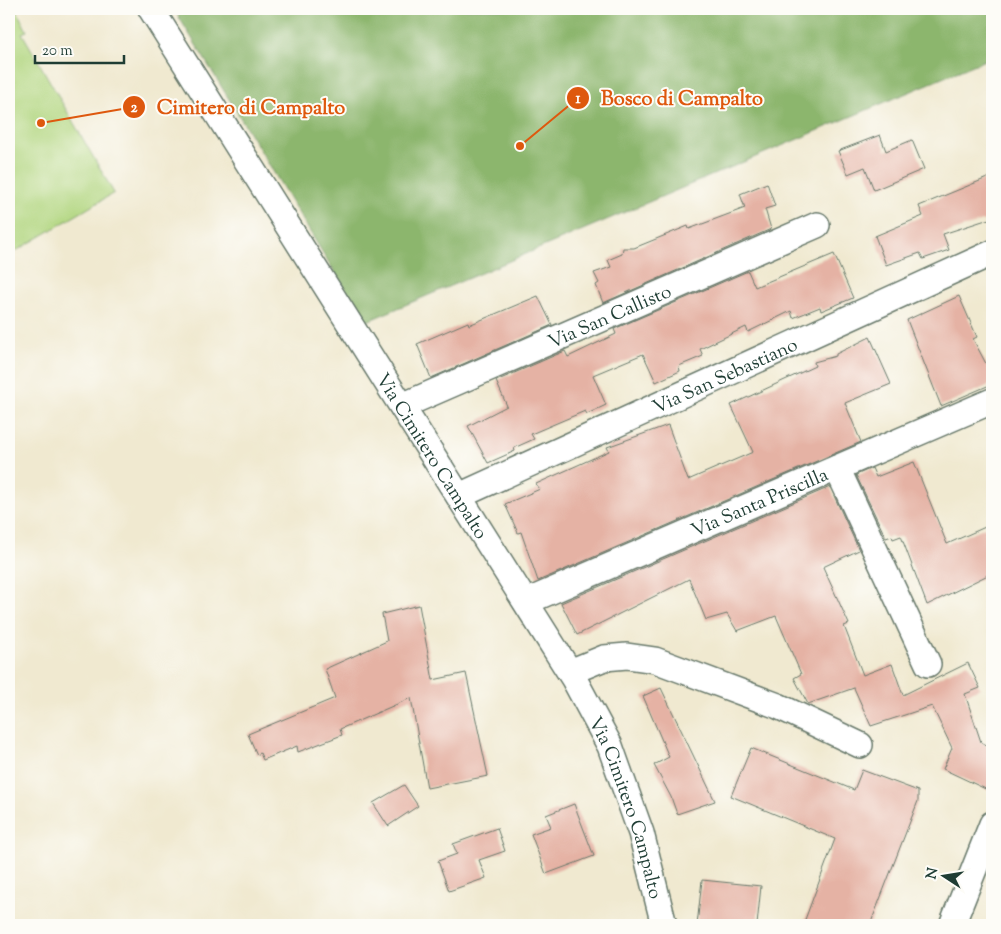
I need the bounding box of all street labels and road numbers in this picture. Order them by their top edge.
street label: Via San Callisto [544,279,676,357]
street label: Via San Sebastiano [649,332,803,422]
street label: Via Cimitero Campalto [368,369,493,545]
street label: Via Santa Priscilla [687,462,833,545]
street label: Via Cimitero Campalto [581,712,668,902]

